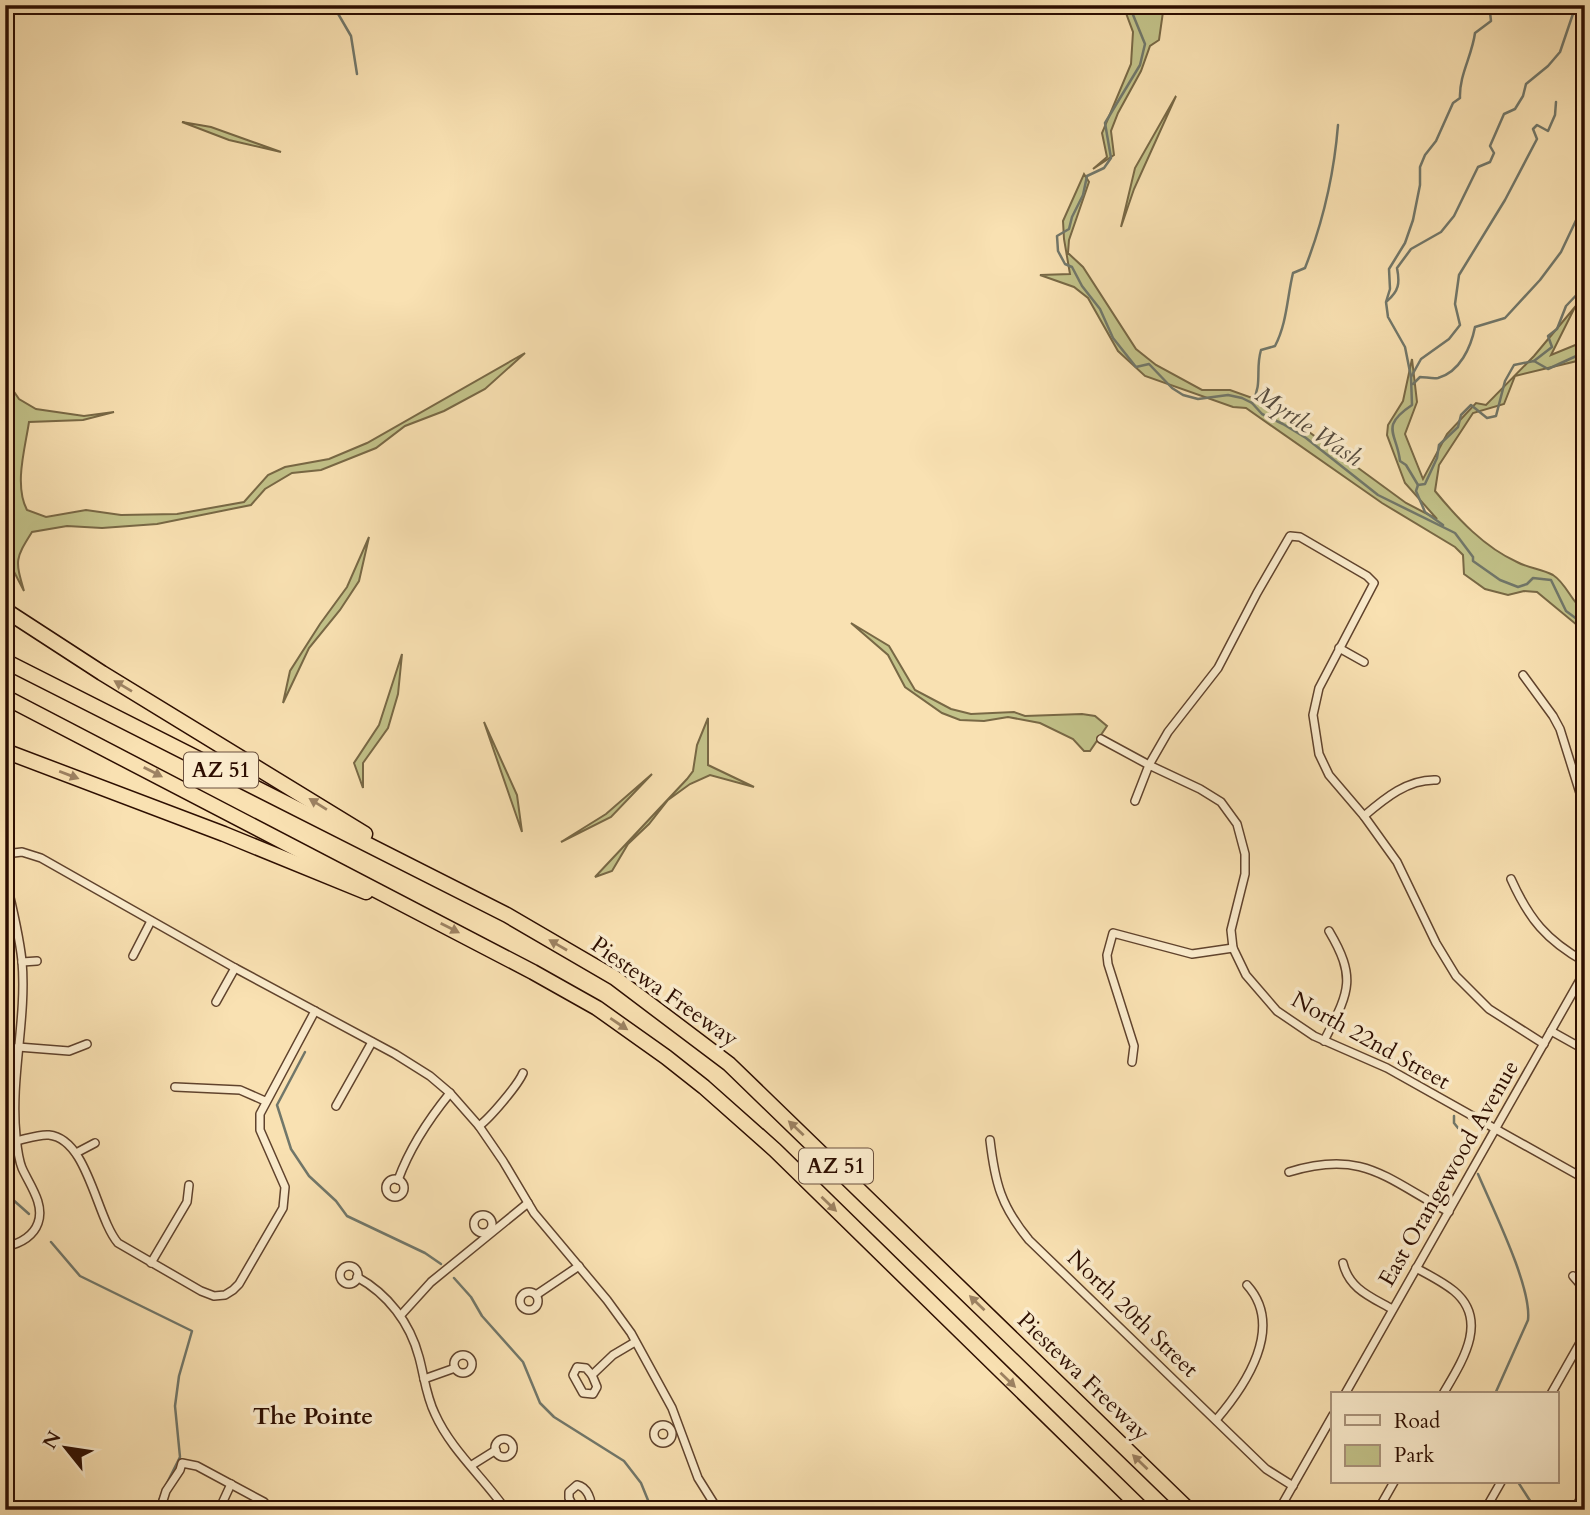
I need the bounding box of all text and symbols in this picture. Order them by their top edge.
water label: Myrtle Wash [1249,378,1369,475]
one-way arrow [114,680,133,692]
road number: AZ 51 [184,752,258,788]
one-way arrow [143,767,163,778]
one-way arrow [59,769,80,780]
one-way arrow [308,798,327,811]
one-way arrow [441,922,461,934]
street label: Piestewa Freeway [585,929,745,1054]
one-way arrow [549,939,568,951]
street label: North 22nd Street [1286,984,1456,1097]
one-way arrow [610,1017,629,1030]
street label: East Orangewood Avenue [1371,1055,1526,1292]
one-way arrow [788,1119,805,1136]
road number: AZ 51 [799,1148,873,1184]
one-way arrow [820,1195,837,1212]
street label: North 20th Street [1060,1243,1205,1384]
one-way arrow [969,1296,986,1312]
street label: Piestewa Freeway [1011,1305,1157,1448]
one-way arrow [1000,1372,1017,1389]
legend [1331,1392,1558,1484]
district label: The Pointe [253,1400,373,1433]
text: Road [1394,1407,1440,1436]
north arrow [32,1414,102,1484]
text: N [37,1426,68,1454]
text: Park [1394,1441,1435,1470]
one-way arrow [1132,1455,1149,1471]

